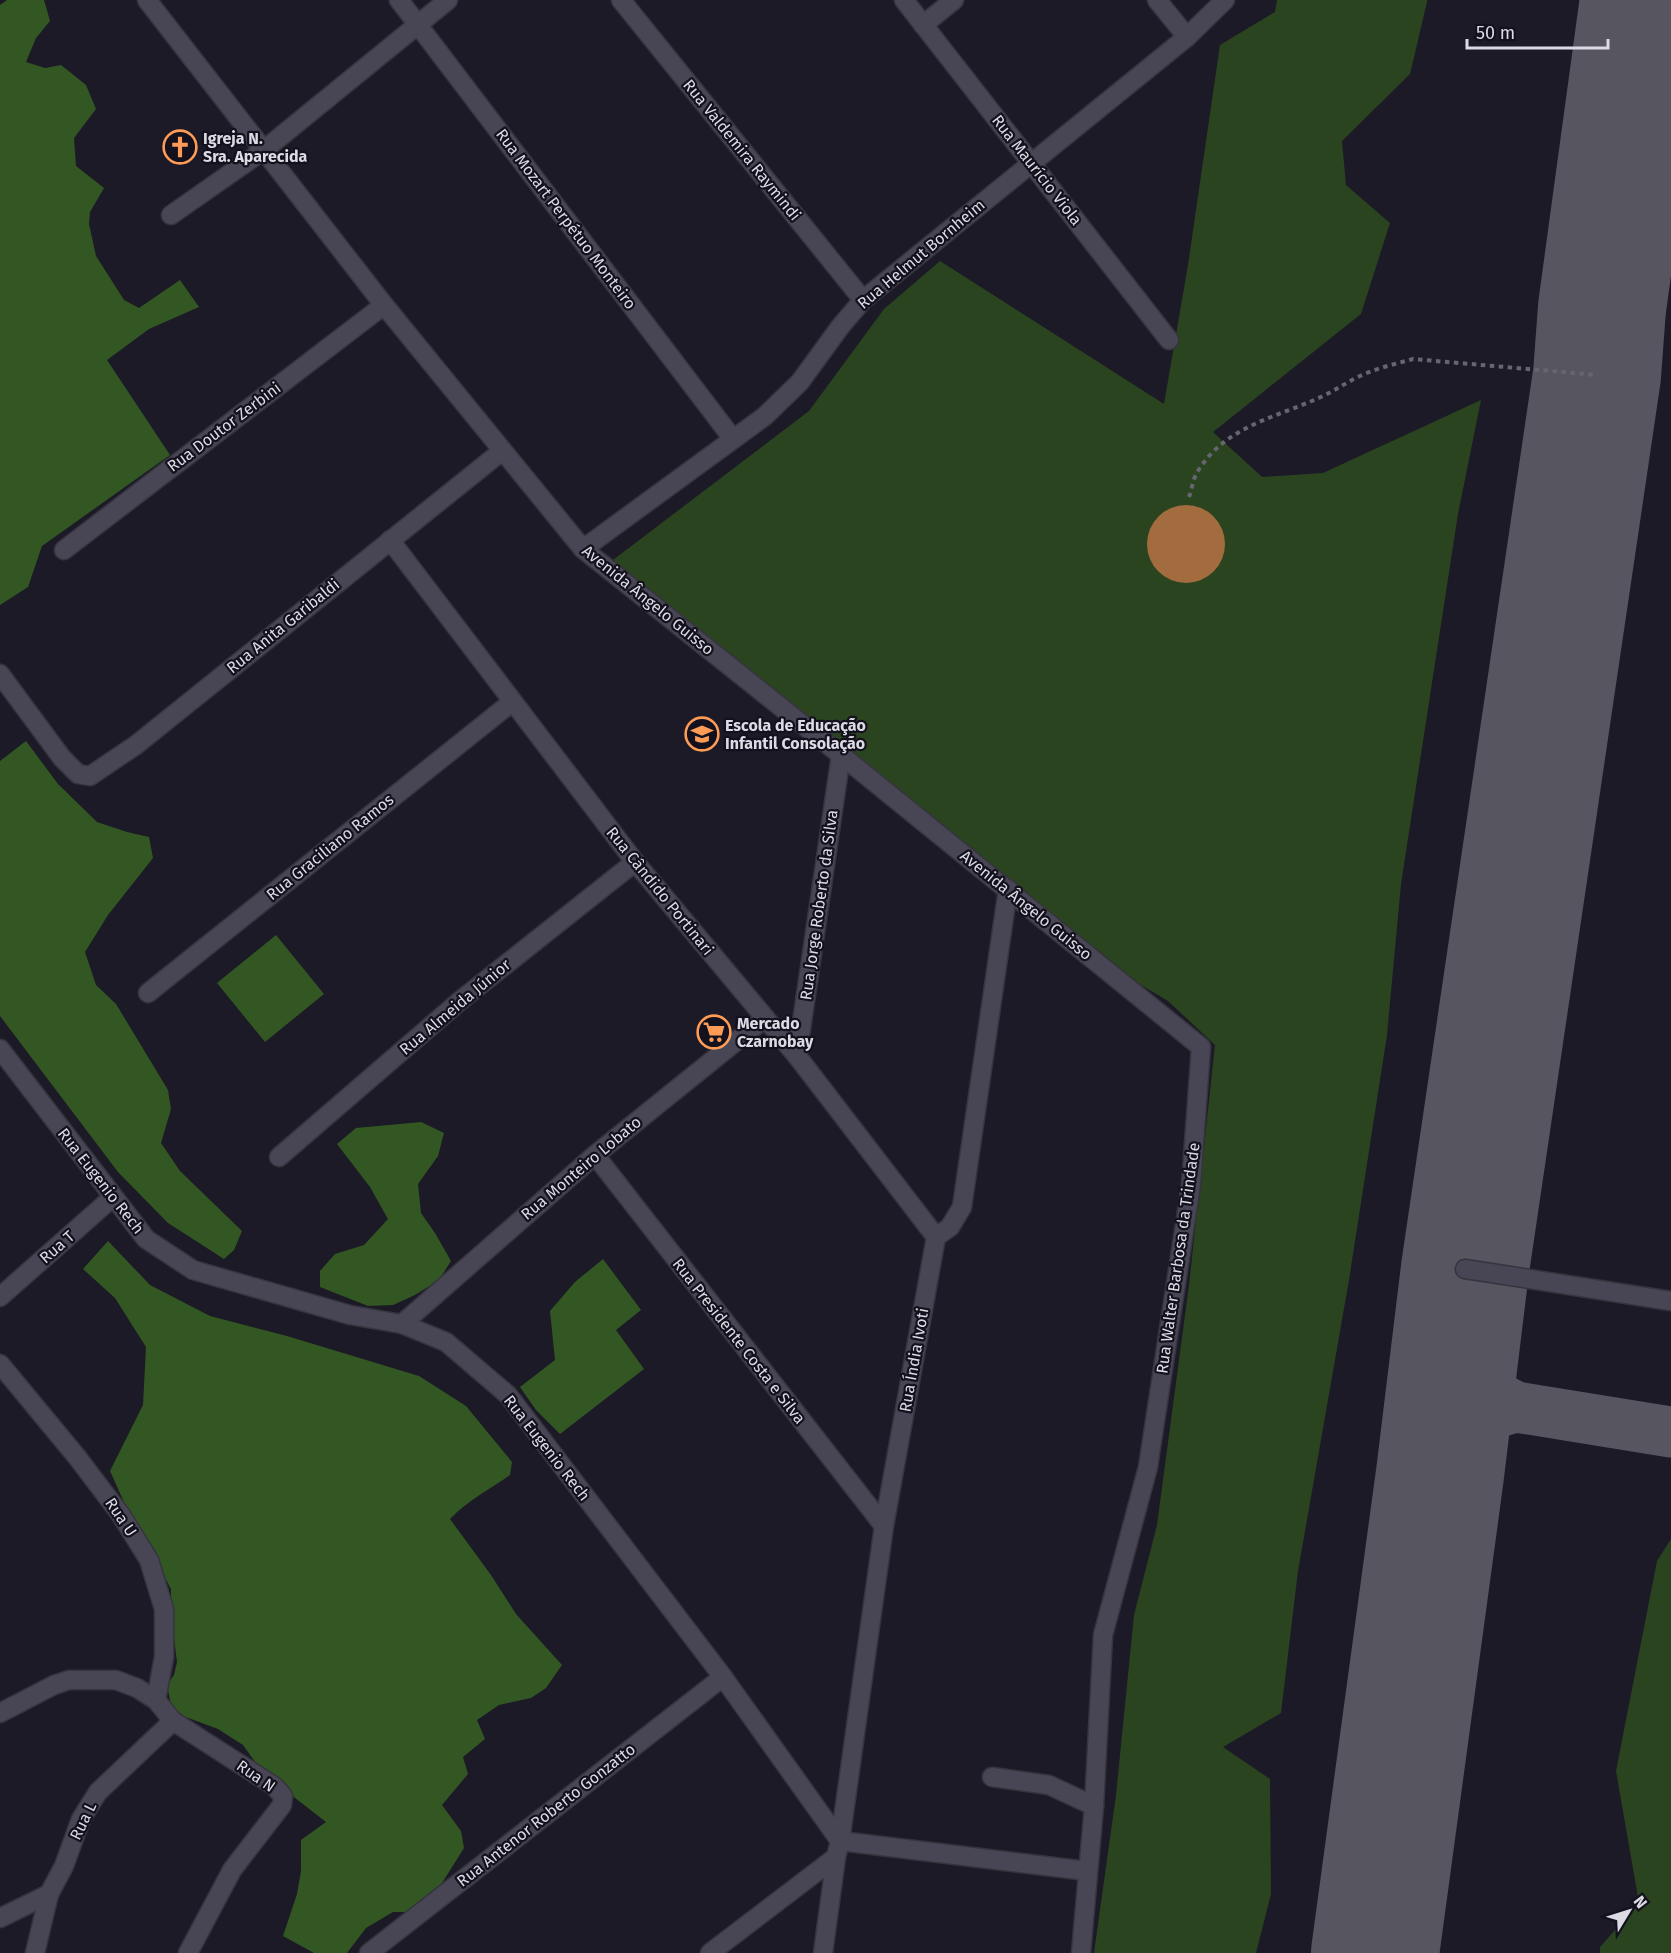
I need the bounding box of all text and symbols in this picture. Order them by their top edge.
scale bar [1467,12,1608,50]
text: 50 m [1476,22,1515,44]
street label: Rua Valdemira Raymindi [679,76,805,224]
street label: Rua Maurício Viola [988,111,1086,229]
street label: Rua Mozart Perpétuo Monteiro [492,125,640,313]
church icon: Igreja N. Sra. Aparecida [162,129,198,165]
place label: Igreja N. Sra. Aparecida [203,129,308,166]
street label: Rua Helmut Bornheim [854,195,988,313]
street label: Rua Doutor Zerbini [164,378,284,476]
street label: Avenida Ângelo Guisso [578,540,718,659]
street label: Rua Anita Garibaldi [223,575,343,677]
school or university icon: Escola de Educação Infantil Consolação [684,716,720,752]
place label: Escola de Educação Infantil Consolação [725,716,866,754]
street label: Rua Graciliano Ramos [263,790,397,904]
street label: Rua Jorge Roberto da Silva [796,809,842,1001]
street label: Rua Cândido Portinari [602,823,718,959]
street label: Avenida Ângelo Guisso [956,845,1096,964]
street label: Rua Almeida Júnior [396,955,515,1059]
supermarket icon: Mercado Czarnobay [696,1014,732,1050]
place label: Mercado Czarnobay [737,1014,814,1051]
street label: Rua Monteiro Lobato [517,1112,645,1224]
street label: Rua Eugenio Rech [54,1124,148,1238]
street label: Rua Walter Barbosa da Trindade [1152,1141,1204,1375]
street label: Rua T [36,1226,79,1267]
street label: Rua Presidente Costa e Silva [669,1255,809,1427]
street label: Rua Índia Ivoti [895,1306,932,1413]
street label: Rua Eugenio Rech [500,1391,594,1505]
street label: Rua U [101,1494,141,1540]
street label: Rua Antenor Roberto Gonzatto [453,1739,639,1891]
street label: Rua N [233,1756,279,1796]
street label: Rua L [66,1799,100,1843]
north arrow [1599,1881,1659,1941]
text: N [1630,1892,1651,1912]

